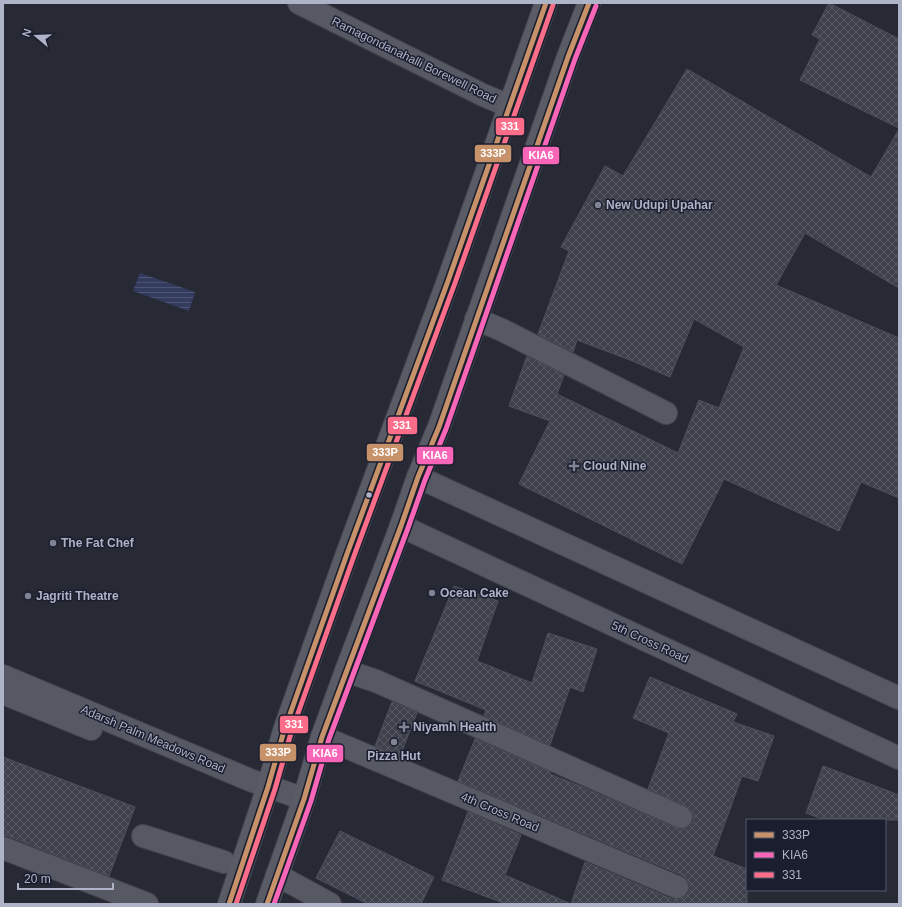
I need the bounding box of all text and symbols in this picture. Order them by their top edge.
street label: Ramagondanahalli Borewell Road [329,14,499,106]
north arrow [16,16,56,56]
text: N [20,27,34,38]
line badge: 331 [495,117,525,136]
text: 331 [501,120,519,132]
line badge: 333P [474,144,512,163]
line badge: KIA6 [522,146,560,165]
text: 333P [480,147,506,159]
text: KIA6 [528,149,554,161]
place label: New Udupi Upahar [606,198,713,212]
marker: New Udupi Upahar [593,200,603,210]
line badge: 331 [387,416,418,435]
text: 331 [393,419,411,431]
line badge: 333P [366,443,404,462]
text: 333P [372,446,398,458]
line badge: KIA6 [416,446,454,465]
text: KIA6 [422,449,448,461]
place label: Cloud Nine [583,459,647,473]
marker: Cloud Nine [568,460,580,472]
unlabelled marker [364,490,374,500]
place label: The Fat Chef [61,536,135,550]
marker: The Fat Chef [48,538,58,548]
place label: Ocean Cake [440,586,509,600]
marker: Ocean Cake [427,588,437,598]
place label: Jagriti Theatre [36,589,119,603]
marker: Jagriti Theatre [23,591,33,601]
street label: 5th Cross Road [609,618,691,666]
street label: Adarsh Palm Meadows Road [79,702,227,776]
line badge: 331 [279,715,309,734]
text: 331 [285,718,303,730]
place label: Niyamh Health [413,720,496,734]
marker: Niyamh Health [398,721,410,733]
marker: Pizza Hut [389,737,399,747]
line badge: 333P [259,743,297,762]
line badge: KIA6 [306,744,344,763]
text: 333P [265,746,291,758]
text: KIA6 [312,747,338,759]
place label: Pizza Hut [367,749,421,763]
street label: 4th Cross Road [459,789,541,835]
legend [746,819,886,891]
text: 333P [782,828,810,842]
text: KIA6 [782,848,808,862]
scale bar [18,865,113,891]
text: 331 [782,868,802,882]
text: 20 m [24,872,51,886]

